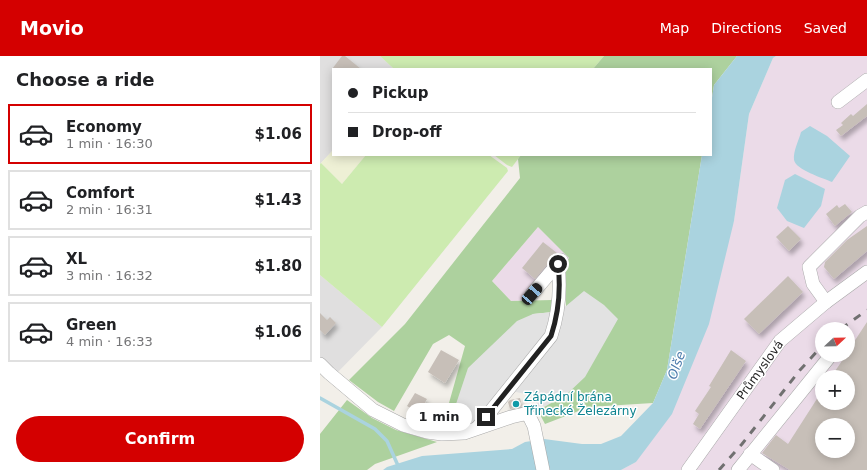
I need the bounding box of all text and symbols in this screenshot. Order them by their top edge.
text: Movio [20,17,84,39]
text: Map [660,20,689,36]
text: Directions [711,20,782,36]
text: Saved [804,20,847,36]
text: Choose a ride [16,69,155,90]
text: Pickup [372,84,428,102]
icon: car [18,116,54,152]
text: Economy [66,118,142,136]
text: Drop-off [372,123,442,141]
text: $1.06 [255,125,302,143]
text: 1 min · 16:30 [66,136,153,151]
icon: car [18,182,54,218]
text: Comfort [66,184,134,202]
text: $1.43 [255,191,302,209]
text: 2 min · 16:31 [66,202,153,217]
icon: car [18,248,54,284]
text: XL [66,250,87,268]
route start [549,255,567,273]
text: $1.80 [255,257,302,275]
text: 3 min · 16:32 [66,268,153,283]
car [520,281,544,307]
icon: car [18,314,54,350]
text: Green [66,316,117,334]
north arrow [815,322,855,362]
map controls [815,322,855,458]
text: $1.06 [255,323,302,341]
text: 4 min · 16:33 [66,334,153,349]
street label: Průmyslová [734,338,786,402]
water label: Olše [665,349,688,381]
button: + [815,370,855,410]
place label: Zápádní brána Třinecké Železárny [523,390,637,418]
marker: Zápádní brána Třinecké Železárny [511,399,521,409]
callout: 1 min [406,403,472,431]
route end [477,408,495,426]
text: 1 min [419,409,459,424]
button: Confirm [16,416,304,462]
button: − [815,418,855,458]

